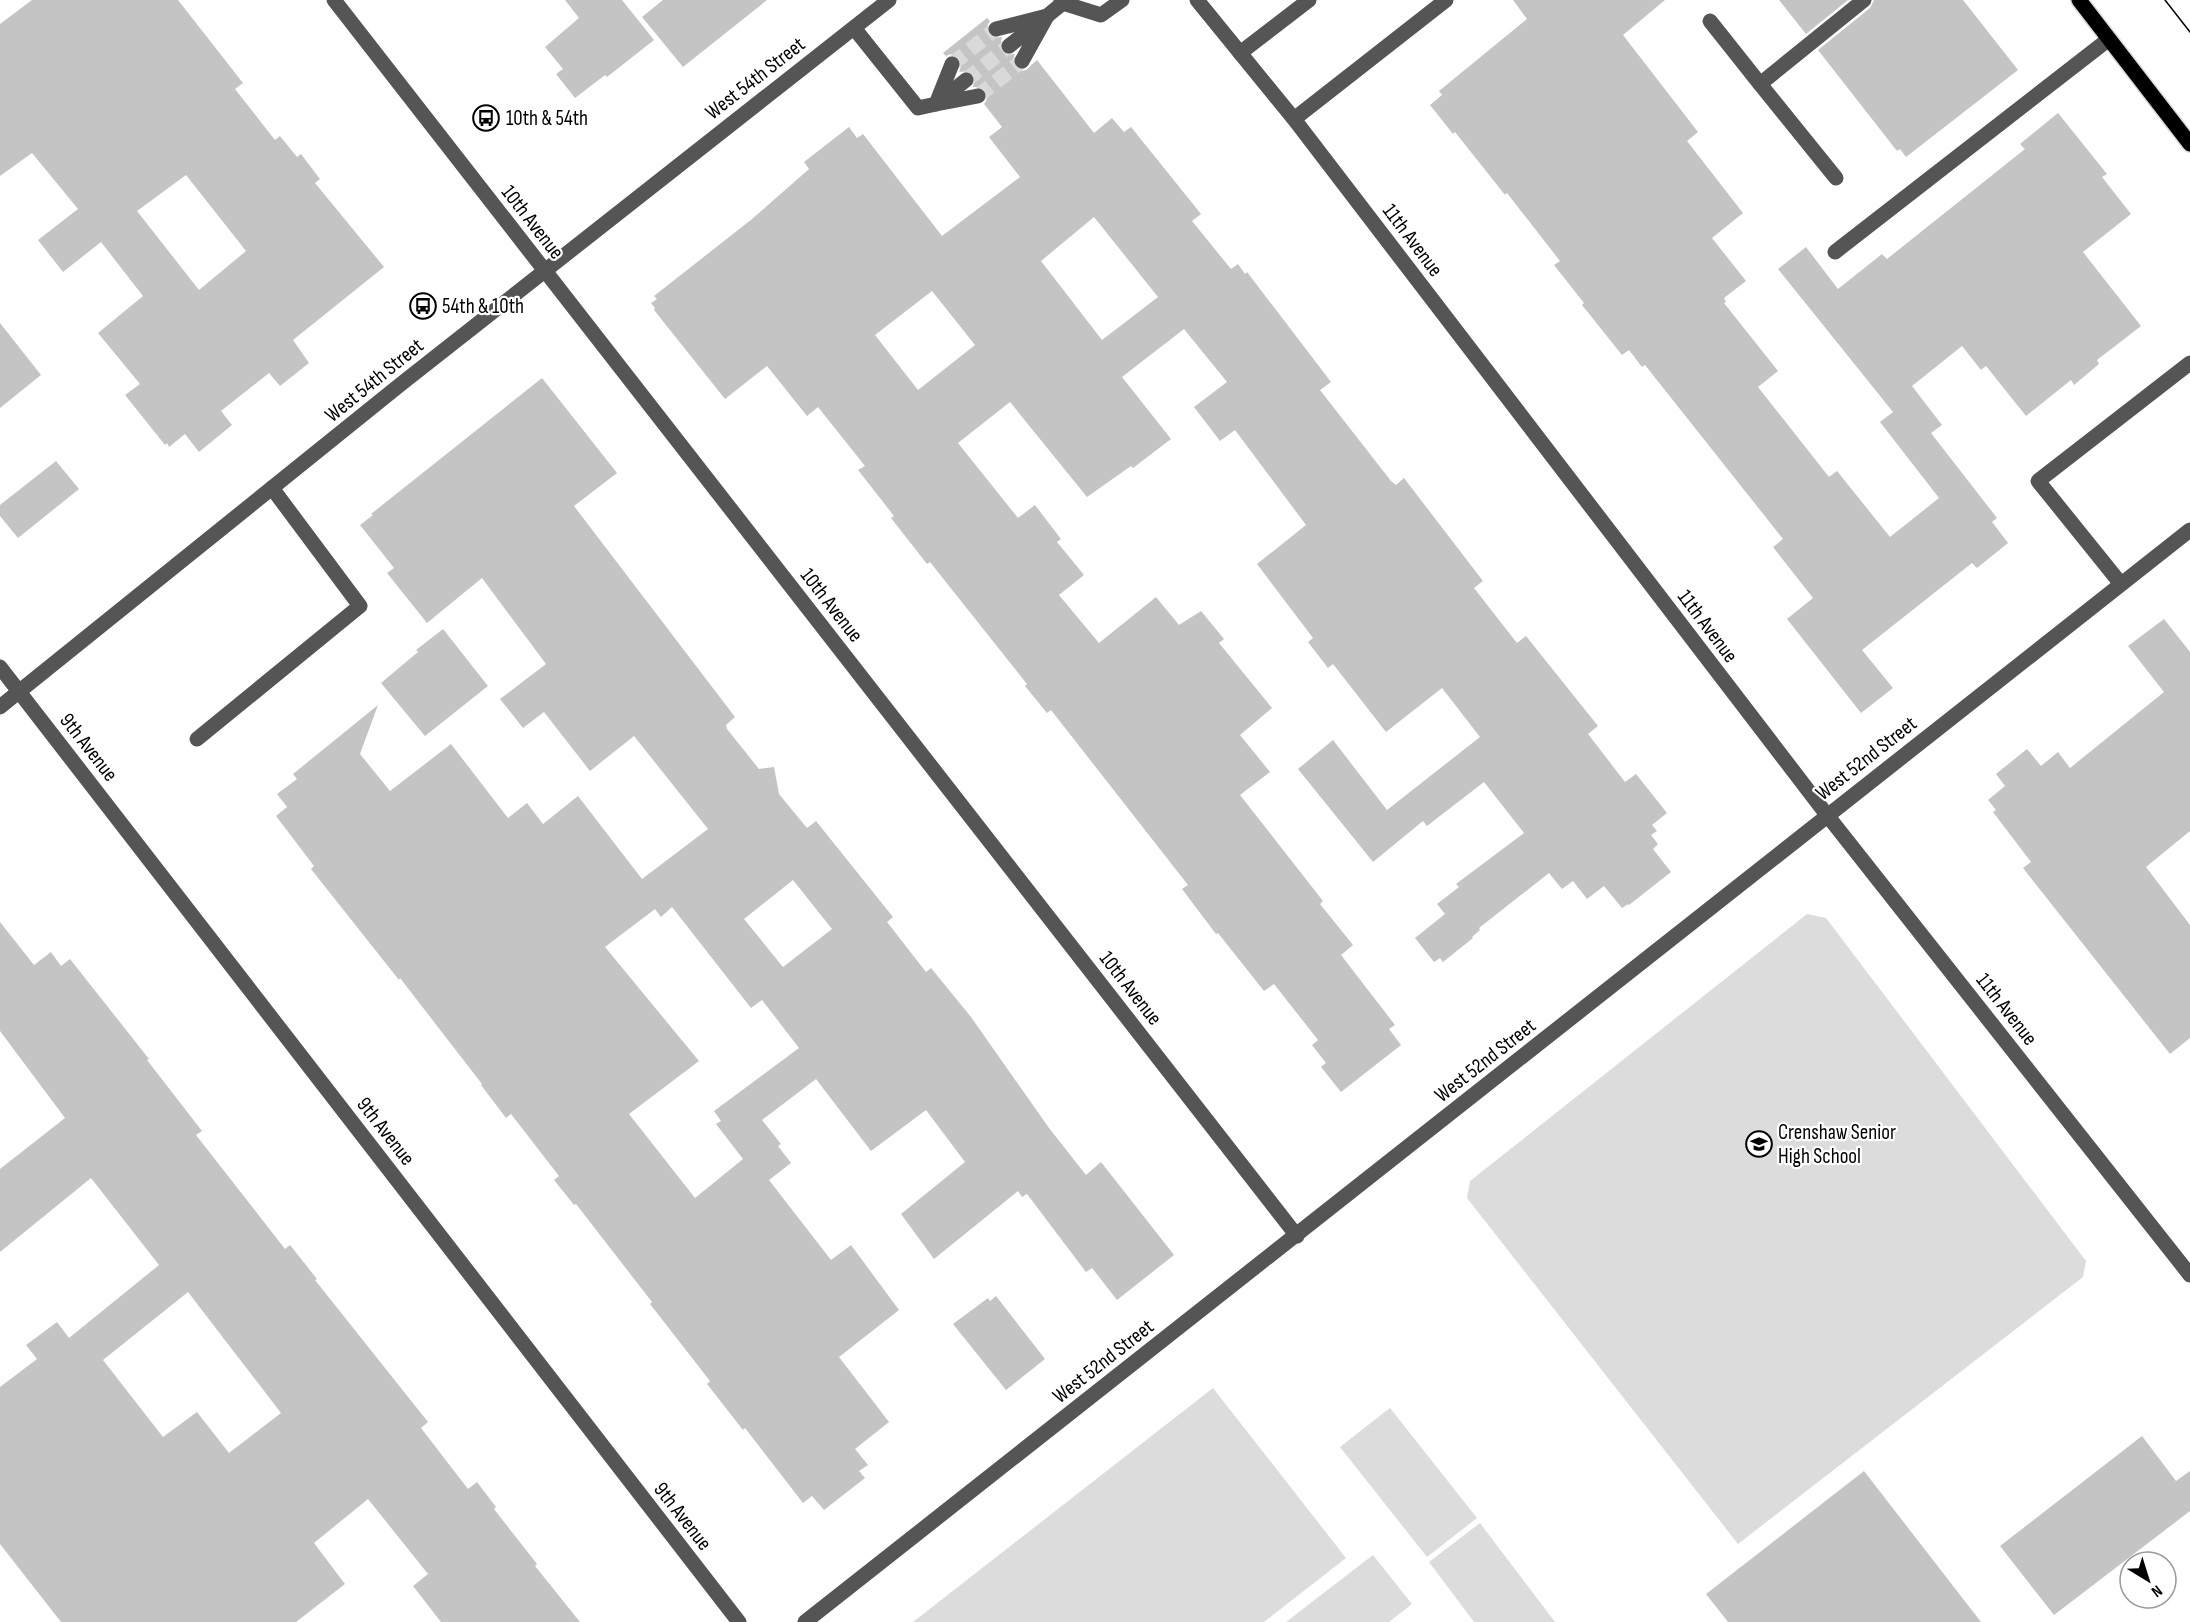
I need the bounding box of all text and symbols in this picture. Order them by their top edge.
street label: West 54th Street [701,32,810,125]
bus stop icon: 10th & 54th [471,103,501,133]
place label: 10th & 54th [506,106,588,131]
street label: 10th Avenue [496,180,569,264]
street label: 11th Avenue [1377,199,1448,282]
bus stop icon: 54th & 10th [408,291,438,321]
place label: 54th & 10th [442,294,524,319]
street label: West 54th Street [320,333,429,428]
street label: 10th Avenue [795,563,868,647]
street label: 11th Avenue [1672,585,1743,668]
street label: 9th Avenue [54,708,123,786]
street label: West 52nd Street [1811,711,1922,806]
street label: 10th Avenue [1094,946,1167,1030]
street label: 11th Avenue [1971,968,2043,1050]
street label: West 52nd Street [1430,1013,1541,1108]
street label: 9th Avenue [351,1092,420,1170]
place label: Crenshaw Senior High School [1778,1120,1896,1169]
school or university icon: Crenshaw Senior High School [1744,1129,1774,1159]
street label: West 52nd Street [1048,1314,1159,1409]
street label: 9th Avenue [648,1477,717,1555]
north arrow [2118,1550,2178,1610]
text: N [2147,1581,2166,1601]

